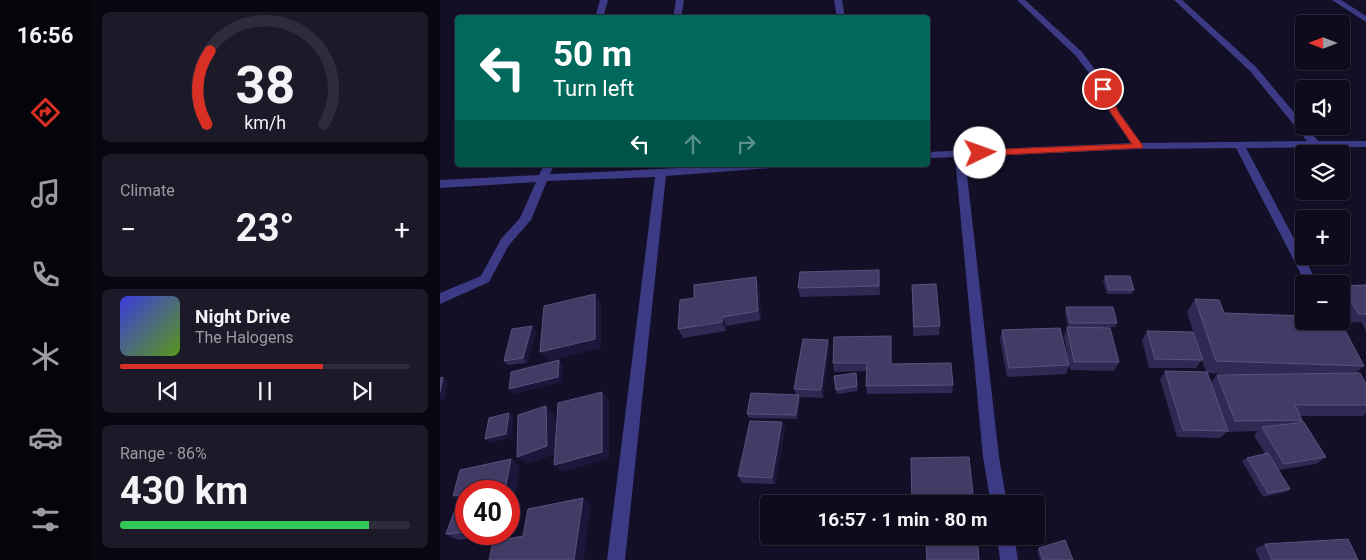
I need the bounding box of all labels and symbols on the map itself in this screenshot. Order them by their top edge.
north arrow [1295,15,1350,70]
pin [1082,68,1124,110]
position arrow [953,126,1005,178]
speed limit sign: 40 [455,480,520,545]

